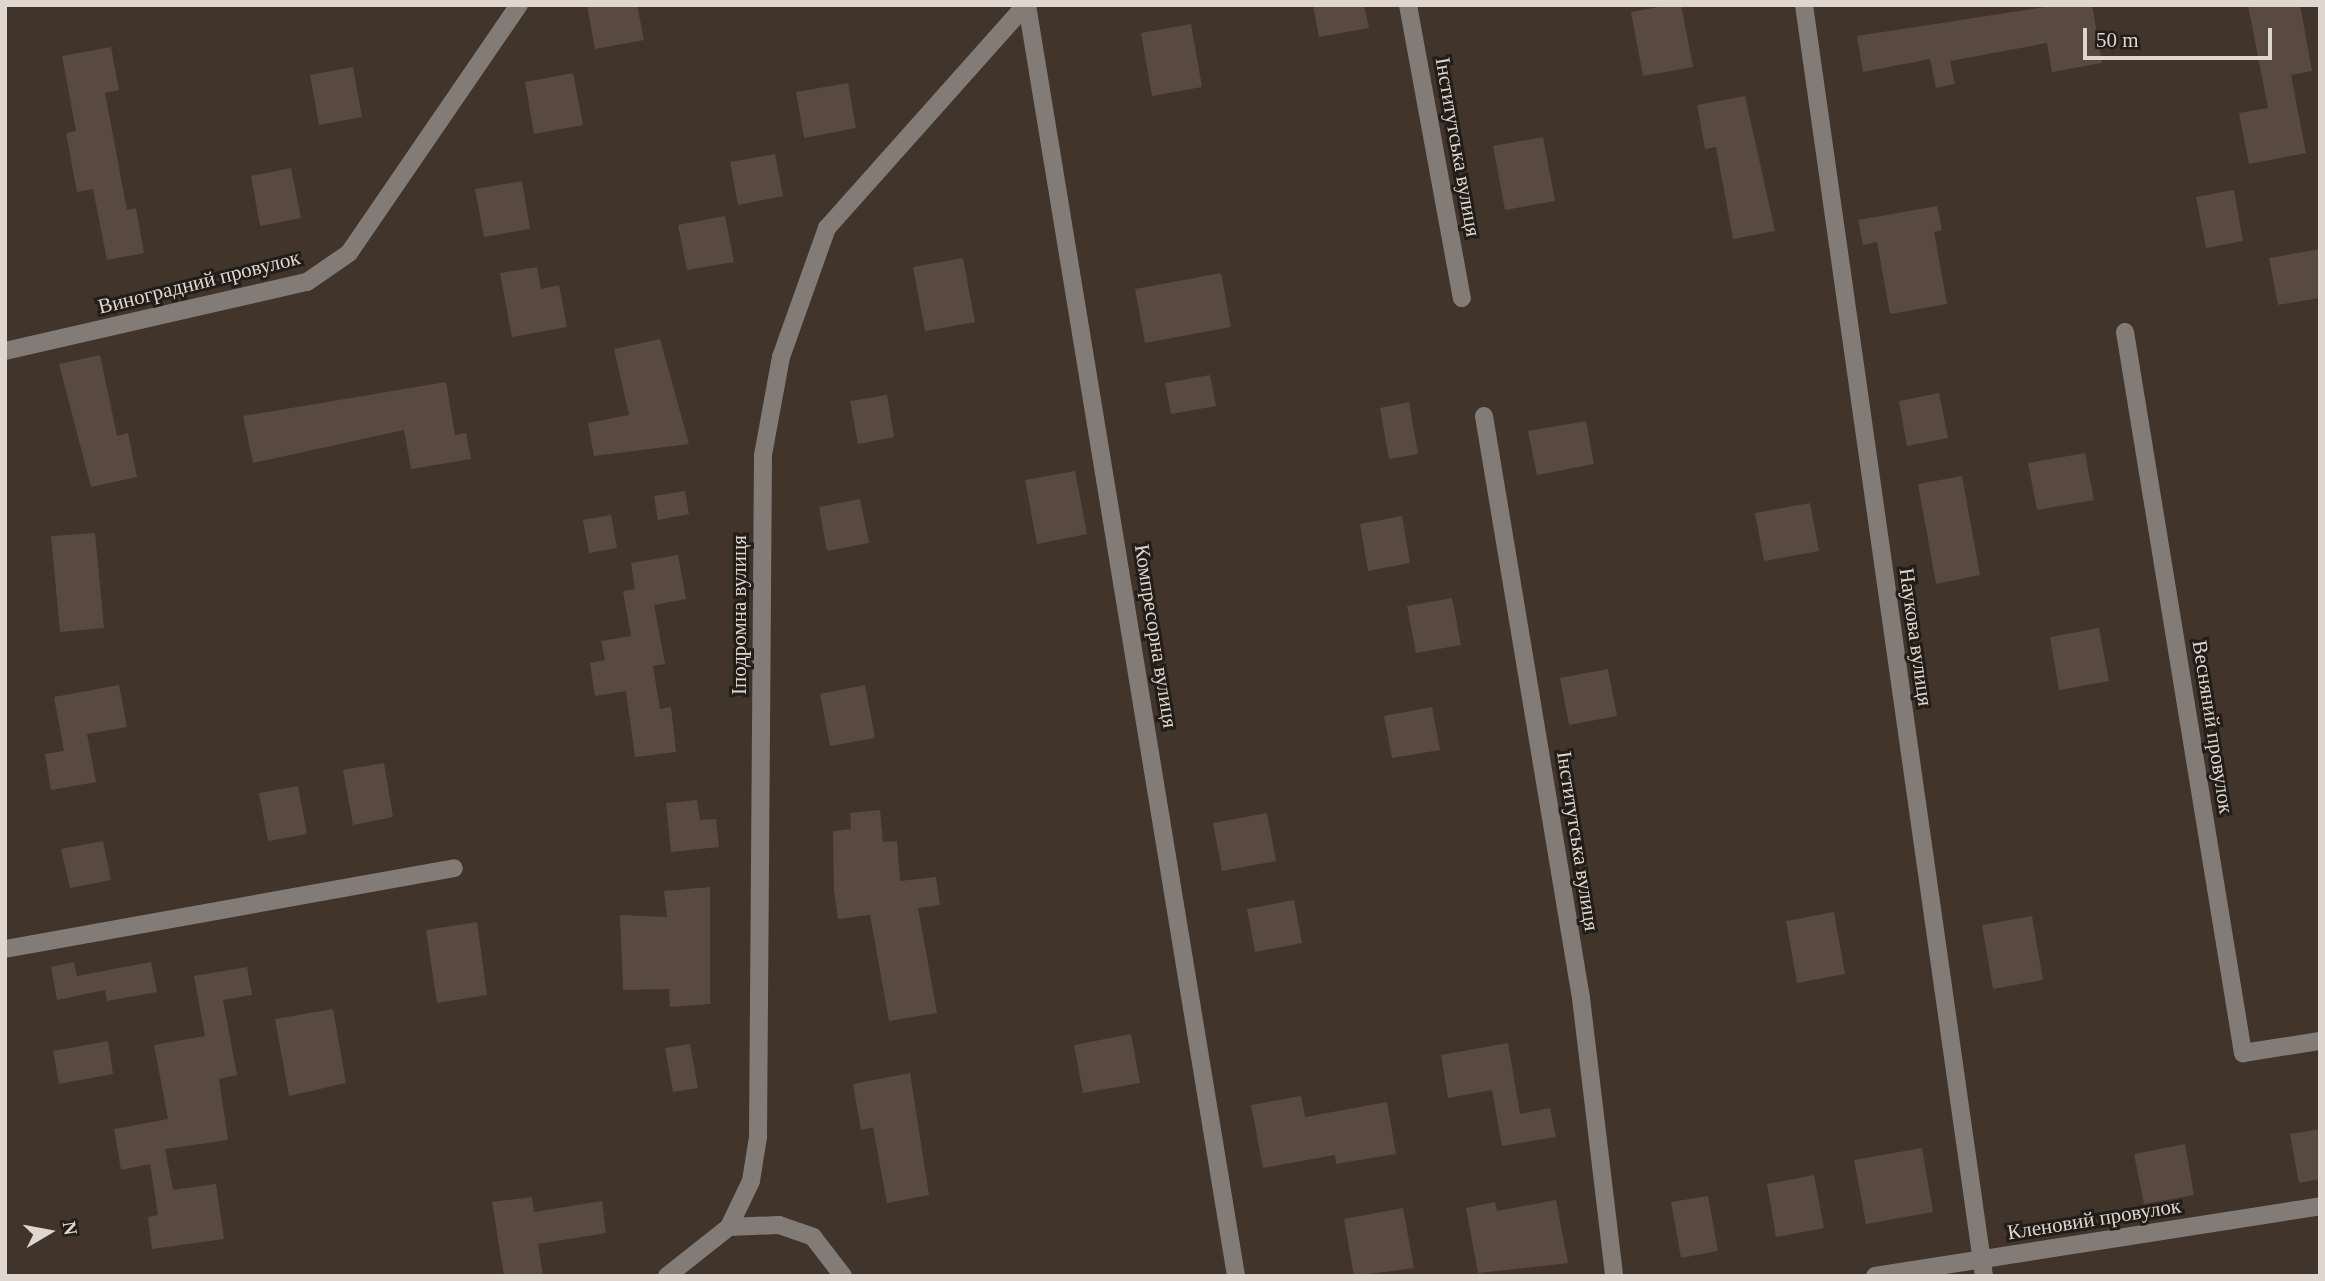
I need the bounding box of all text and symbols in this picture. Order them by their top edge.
scale bar [2087,14,2276,58]
text: 50 m [2096,28,2139,52]
street label: Інститутська вулиця [1430,55,1486,239]
street label: Виноградний провулок [95,245,303,319]
street label: Іподромна вулиця [726,535,752,695]
street label: Компресорна вулиця [1129,542,1183,730]
street label: Наукова вулиця [1894,566,1938,708]
street label: Весняний провулок [2187,638,2239,816]
street label: Інститутська вулиця [1551,749,1605,933]
street label: Кленовий провулок [2005,1193,2183,1245]
north arrow [14,1197,84,1267]
text: N [59,1220,82,1237]

